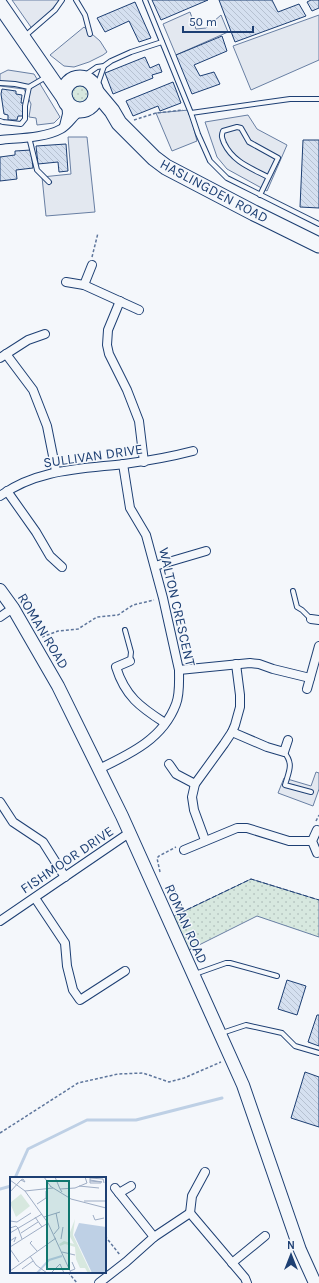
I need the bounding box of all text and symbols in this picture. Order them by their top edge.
scale bar [183,8,253,34]
text: 50 m [189,15,217,29]
street label: HASLINGDEN ROAD [157,155,271,227]
street label: SULLIVAN DRIVE [42,441,144,471]
street label: WALTON CRESCENT [155,546,199,668]
street label: ROMAN ROAD [14,590,72,672]
street label: FISHMOOR DRIVE [17,823,117,897]
street label: ROMAN ROAD [161,882,211,966]
inset map [10,1177,106,1273]
north arrow [271,1235,311,1275]
text: N [287,1239,295,1252]

